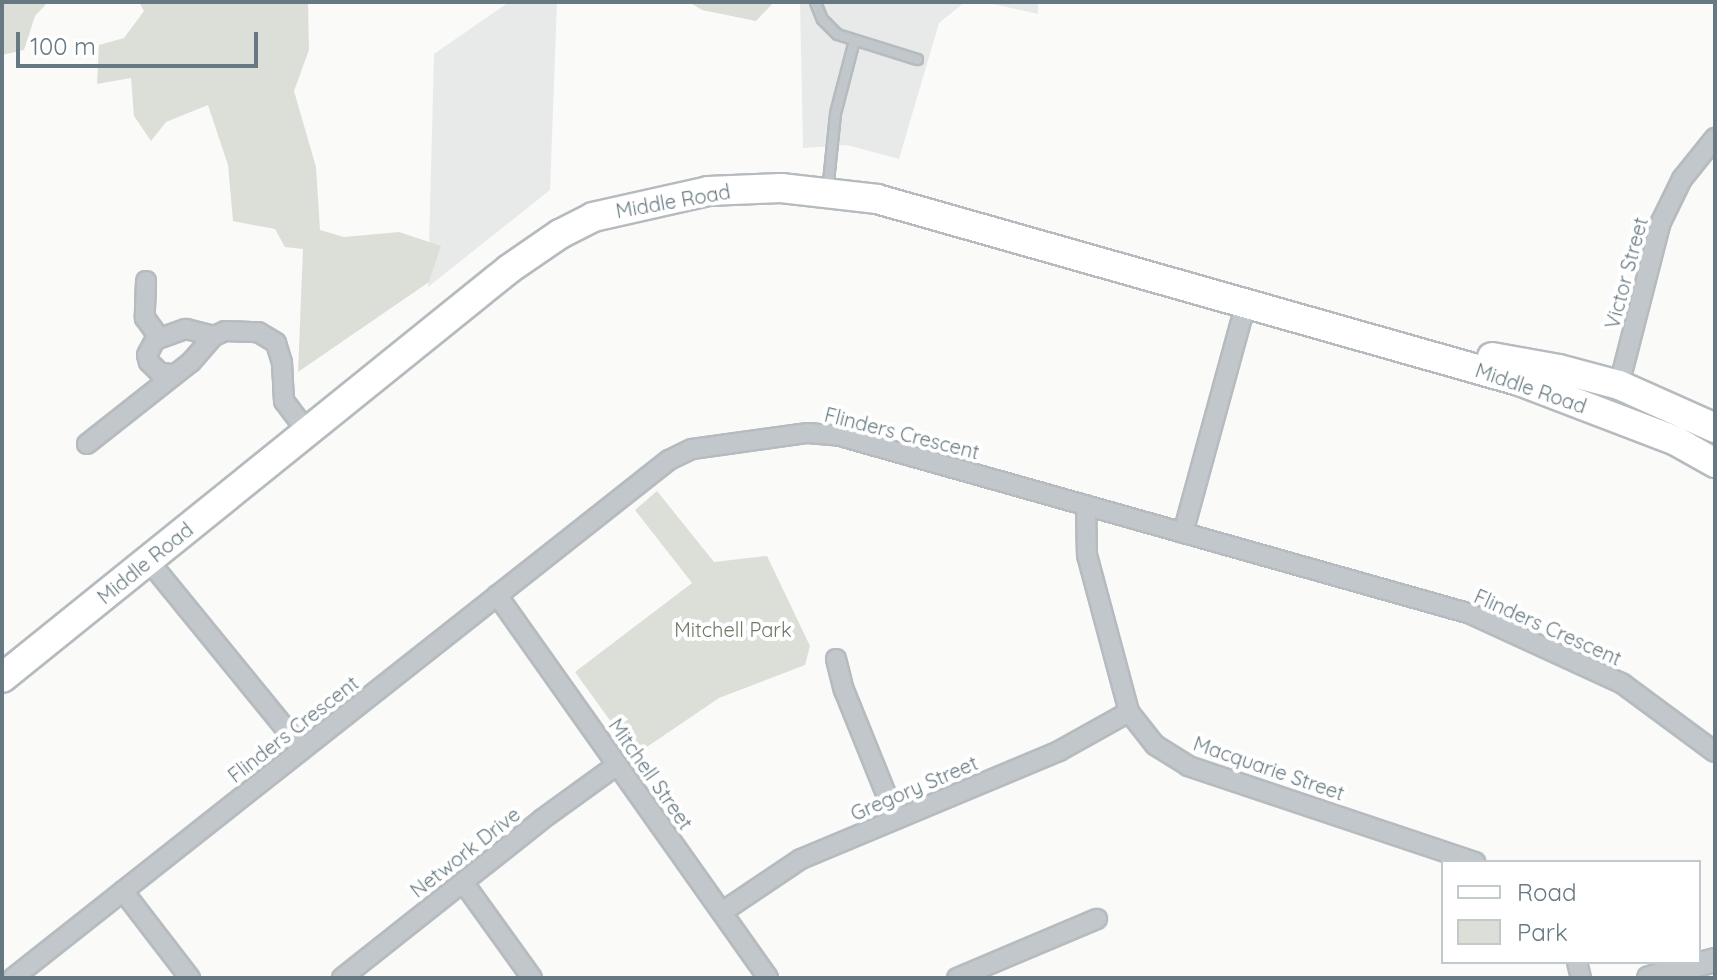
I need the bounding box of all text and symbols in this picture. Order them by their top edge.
scale bar [20,16,262,66]
text: 100 m [30,31,96,61]
street label: Middle Road [614,179,732,223]
street label: Victor Street [1600,215,1652,331]
street label: Middle Road [1472,358,1590,418]
street label: Flinders Crescent [822,402,982,464]
street label: Middle Road [92,517,198,609]
street label: Flinders Crescent [1471,584,1625,670]
park label: Mitchell Park [674,617,792,641]
street label: Flinders Crescent [223,671,363,787]
street label: Mitchell Street [604,714,698,834]
street label: Macquarie Street [1190,731,1348,805]
street label: Gregory Street [847,750,981,826]
street label: Network Drive [405,802,525,902]
legend [1441,860,1701,964]
text: Road [1517,877,1577,907]
text: Park [1517,917,1568,947]

